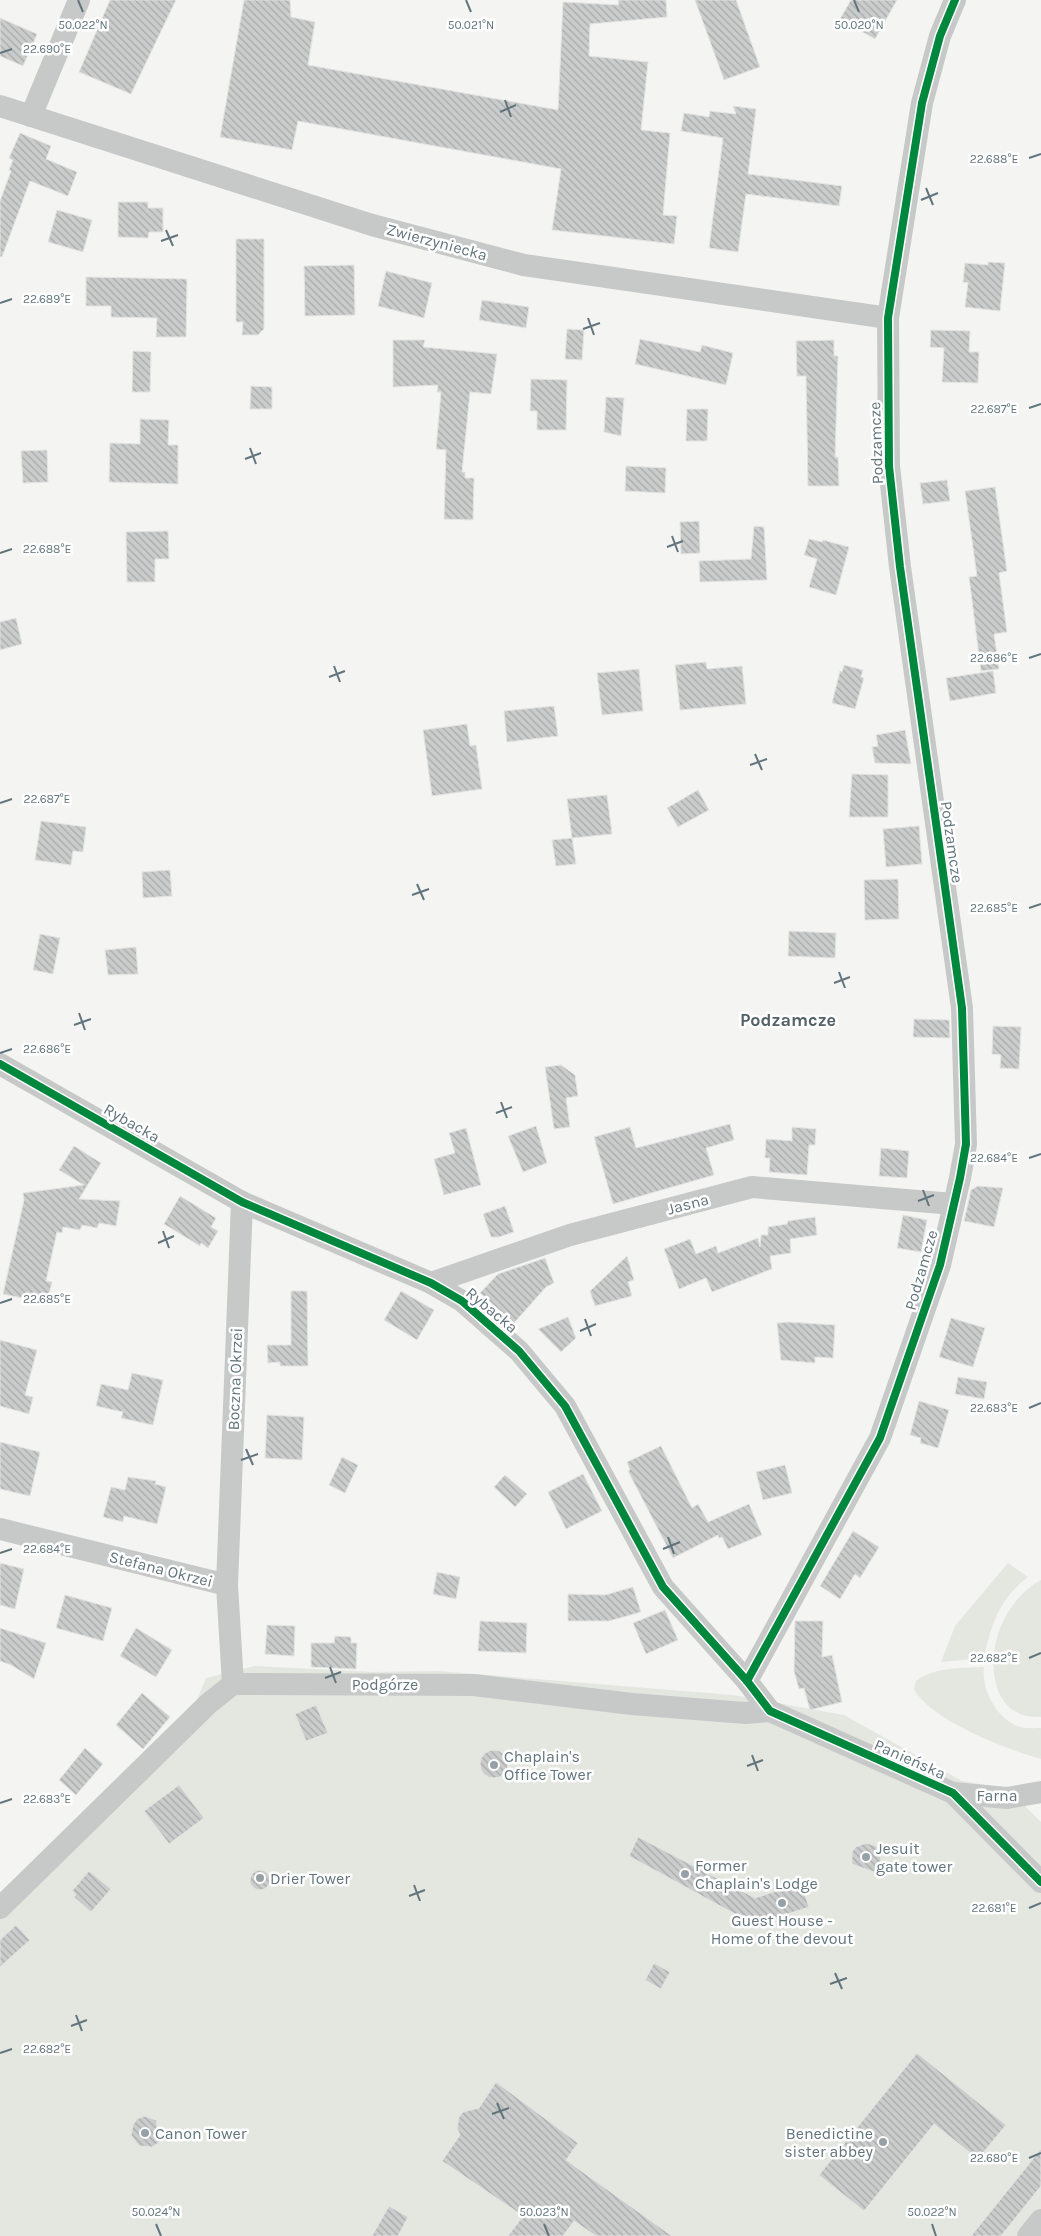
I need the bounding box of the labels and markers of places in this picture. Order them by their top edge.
place label: Chaplain's Office Tower [504,1747,592,1784]
marker: Chaplain's Office Tower [488,1759,500,1771]
place label: Jesuit gate tower [876,1839,952,1876]
marker: Jesuit gate tower [860,1851,872,1863]
place label: Former Chaplain's Lodge [695,1856,818,1893]
marker: Former Chaplain's Lodge [679,1868,691,1880]
place label: Drier Tower [270,1869,350,1888]
marker: Drier Tower [254,1872,266,1884]
marker: Guest House - Home of the devout [776,1897,788,1909]
place label: Guest House - Home of the devout [711,1911,853,1948]
place label: Canon Tower [155,2124,247,2143]
place label: Benedictine sister abbey [784,2124,874,2161]
marker: Canon Tower [139,2127,151,2139]
marker: Benedictine sister abbey [877,2136,889,2148]

